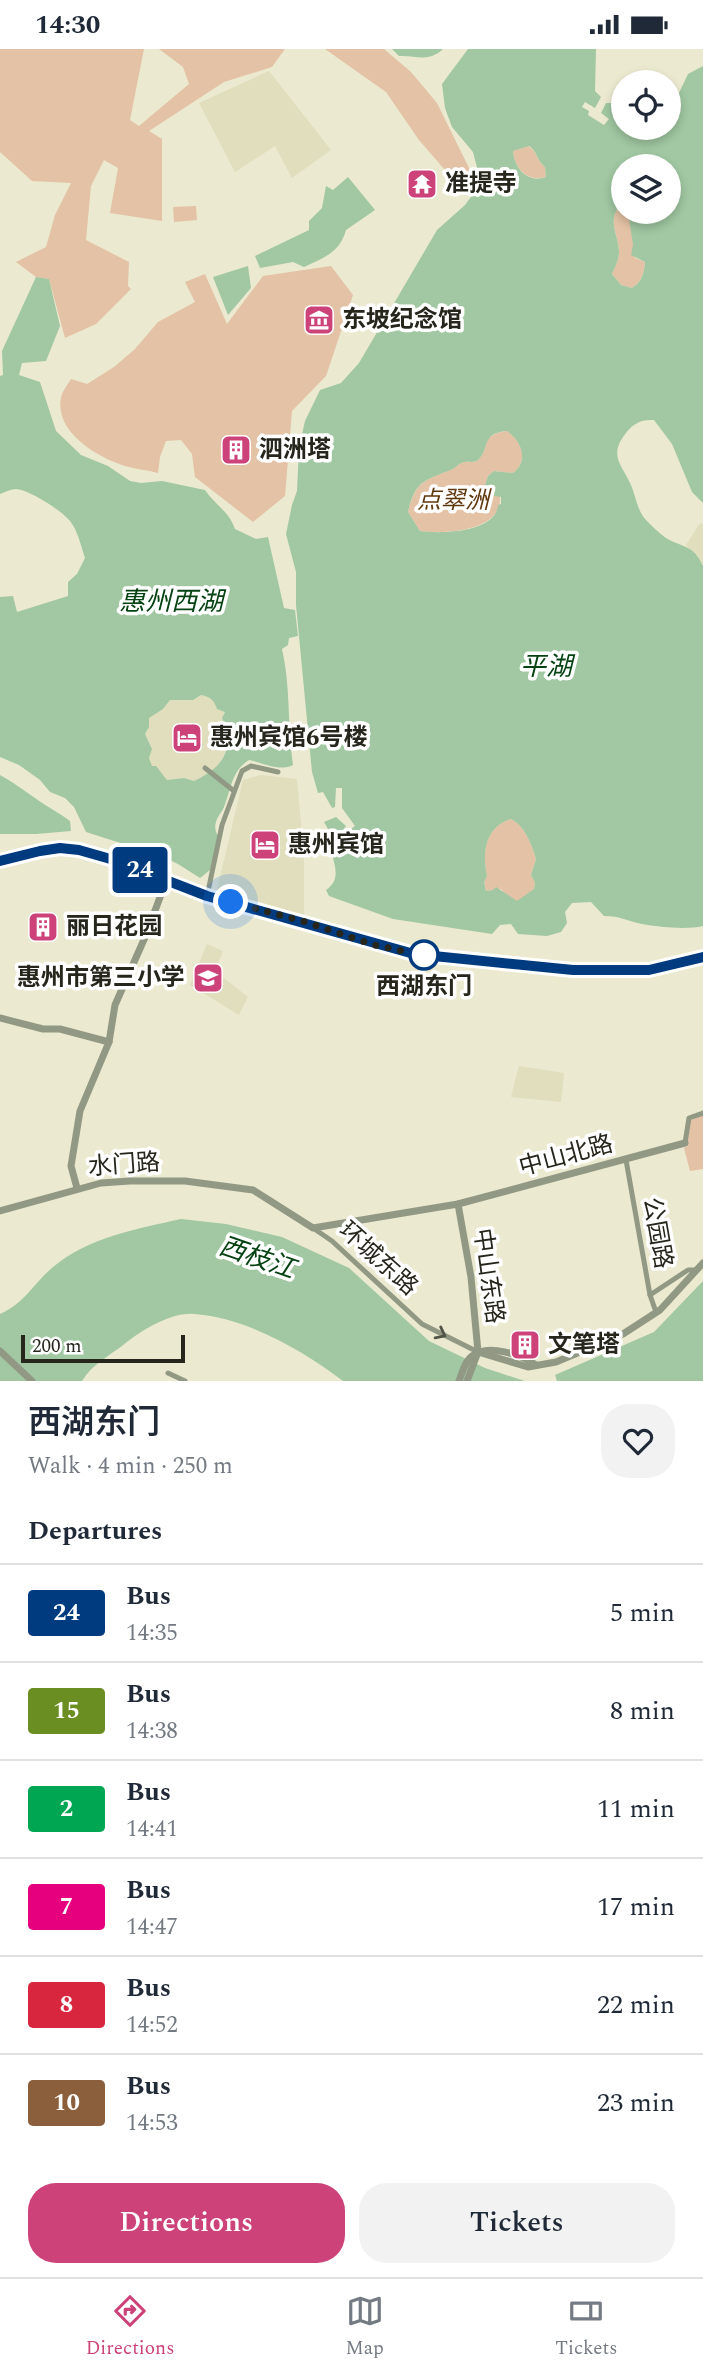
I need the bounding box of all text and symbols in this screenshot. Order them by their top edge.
text: 14:30 [35,5,100,45]
map controls [611,70,681,224]
button: locate [611,70,681,140]
button: layers [611,154,681,224]
place label: 准提寺 [445,166,517,202]
temple icon: 准提寺 [405,167,439,201]
place label: 东坡纪念馆 [342,302,462,338]
museum icon: 东坡纪念馆 [302,303,336,337]
place label: 泗洲塔 [259,432,331,468]
building icon: 泗洲塔 [219,433,253,467]
park label: 点翠洲 [417,483,492,519]
water label: 惠州西湖 [119,582,227,622]
water label: 平湖 [520,647,576,687]
place label: 惠州宾馆6号楼 [210,720,367,756]
hotel icon: 惠州宾馆6号楼 [170,721,204,755]
place label: 惠州宾馆 [288,827,384,863]
hotel icon: 惠州宾馆 [248,828,282,862]
line badge: 24 [108,847,172,893]
text: 24 [127,852,153,888]
your location [213,884,248,919]
place label: 丽日花园 [66,909,162,945]
building icon: 丽日花园 [26,910,60,944]
marker: 西湖东门 [409,940,439,970]
place label: 惠州市第三小学 [17,960,185,996]
school or university icon: 惠州市第三小学 [191,961,225,995]
place label: 西湖东门 [376,969,472,1005]
street label: 中山北路 [515,1126,617,1186]
street label: 水门路 [87,1145,161,1185]
street label: 公园路 [633,1194,681,1272]
street label: 环城东路 [330,1214,426,1304]
water label: 西枝江 [214,1226,303,1291]
street label: 中山东路 [463,1226,513,1326]
one-way arrow [434,1325,446,1339]
place label: 文笔塔 [548,1327,620,1363]
building icon: 文笔塔 [508,1328,542,1362]
scale bar [21,1332,186,1364]
text: 200 m [32,1332,82,1361]
text: 西湖东门 [28,1398,160,1448]
button: heart [601,1404,675,1478]
text: Walk · 4 min · 250 m [28,1449,233,1484]
text: Departures [28,1511,162,1551]
text: Bus [126,1576,171,1616]
text: 5 min [610,1593,675,1633]
text: 24 [53,1595,80,1631]
text: 14:35 [126,1616,178,1651]
text: Bus [126,1674,171,1714]
text: 8 min [610,1691,675,1731]
text: 15 [53,1693,80,1729]
text: 14:38 [126,1714,178,1749]
text: Bus [126,1772,171,1812]
text: 11 min [597,1789,675,1829]
text: 2 [60,1791,73,1827]
text: 14:41 [126,1812,178,1847]
text: Bus [126,1870,171,1910]
text: 17 min [597,1887,675,1927]
text: 7 [60,1889,73,1925]
text: 14:47 [126,1910,178,1945]
text: Bus [126,1968,171,2008]
text: 22 min [597,1985,675,2025]
text: 8 [60,1987,73,2023]
text: 14:52 [126,2008,178,2043]
text: Bus [126,2066,171,2106]
text: 23 min [597,2083,675,2123]
text: 10 [53,2085,80,2121]
text: 14:53 [126,2106,178,2141]
button: Directions [28,2183,345,2263]
button: Tickets [359,2183,675,2263]
tab: Directions [86,2292,174,2363]
tab: Map [346,2292,384,2363]
tab: Tickets [555,2292,617,2363]

